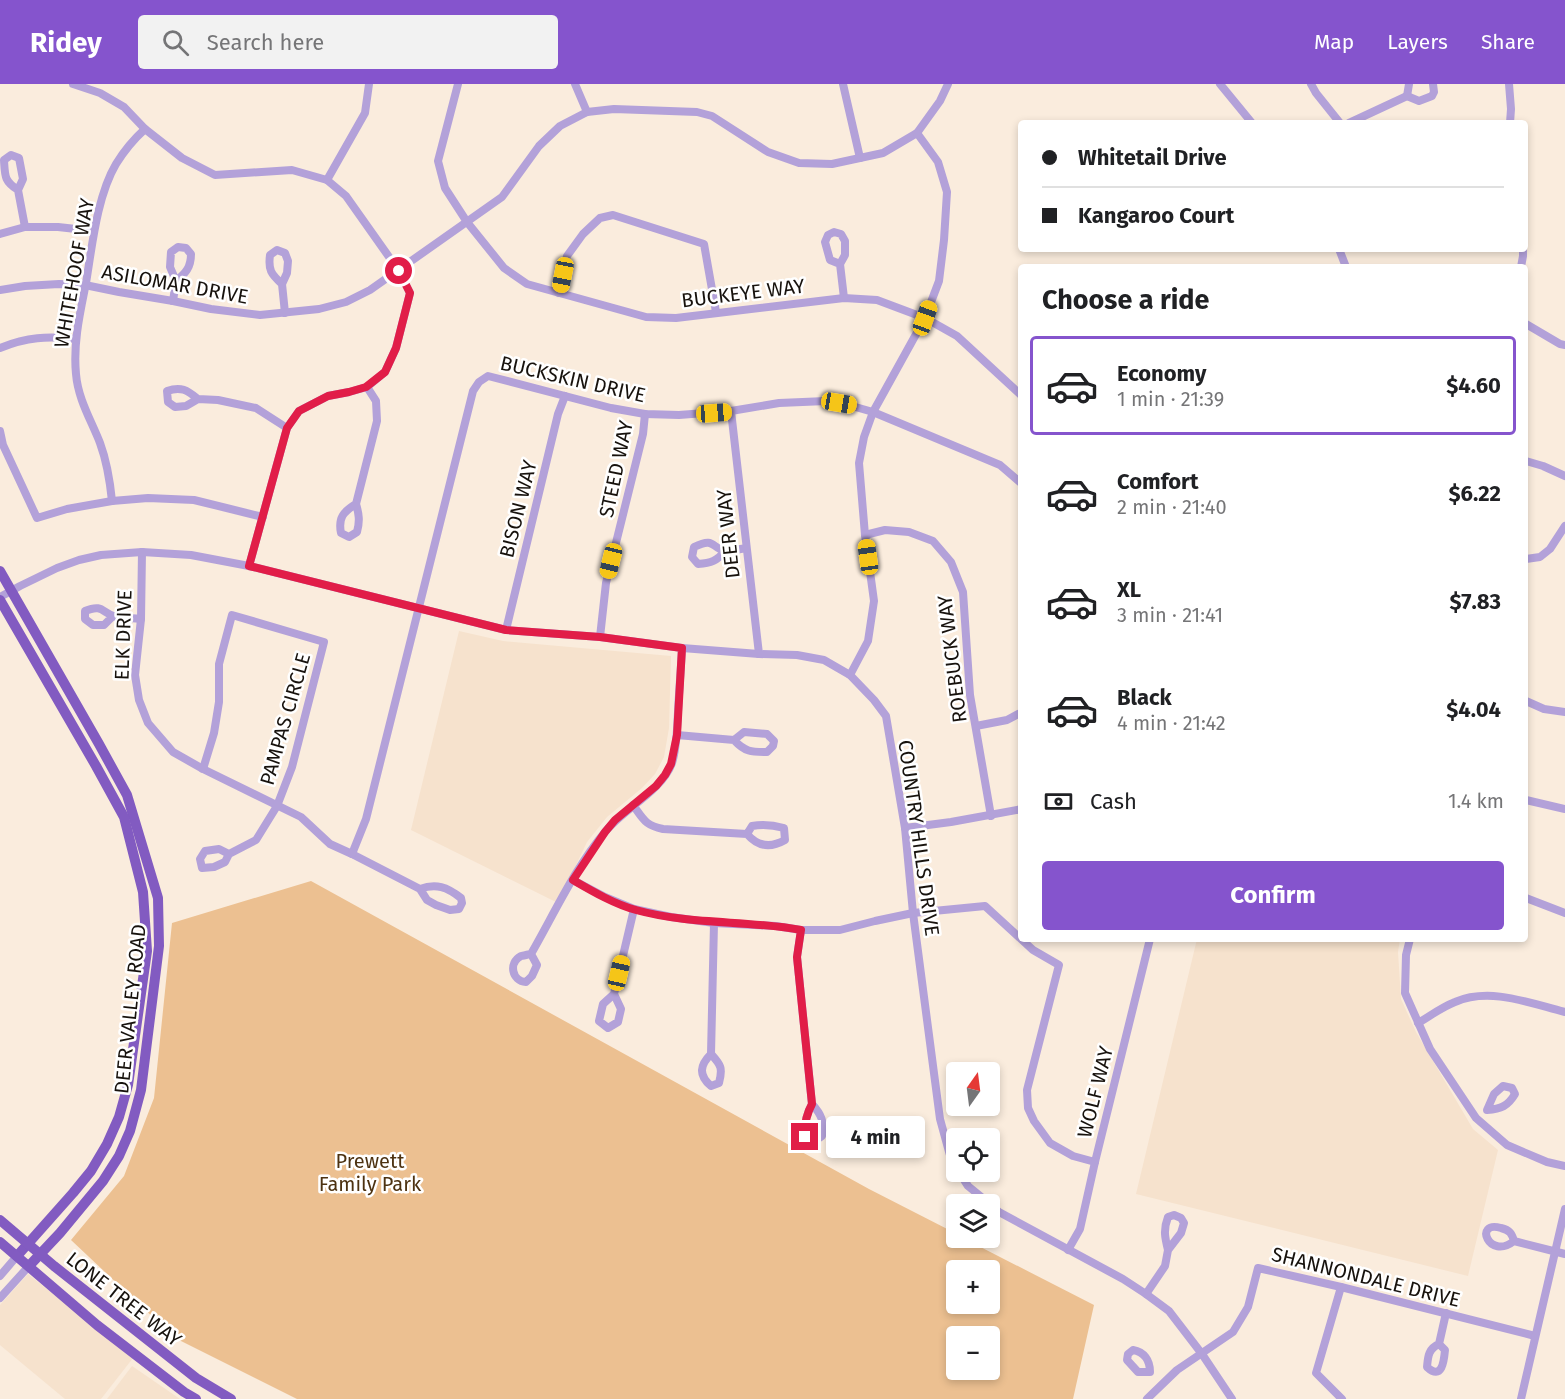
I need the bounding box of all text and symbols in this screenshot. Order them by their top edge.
search box [138,15,558,69]
text: Ridey [30,26,102,59]
icon: search [159,26,192,59]
text: Search here [207,29,324,56]
text: Map [1314,29,1354,55]
text: Layers [1387,29,1448,55]
text: Share [1481,29,1535,55]
text: Whitetail Drive [1078,144,1227,171]
street label: WHITEHOOF WAY [49,196,99,350]
text: Kangaroo Court [1078,202,1234,229]
car [551,256,575,294]
route start [385,257,412,284]
street label: ASILOMAR DRIVE [100,259,250,309]
street label: BUCKEYE WAY [680,274,806,312]
text: Choose a ride [1042,284,1209,316]
car [910,298,940,338]
street label: BUCKSKIN DRIVE [498,351,648,407]
icon: car [1045,359,1099,413]
text: Economy [1117,360,1206,387]
text: $4.60 [1446,372,1501,399]
text: 1 min · 21:39 [1117,387,1224,411]
car [820,391,858,415]
car [695,403,733,423]
street label: STEED WAY [594,418,638,520]
street label: BISON WAY [494,458,542,560]
icon: car [1045,467,1099,521]
text: Comfort [1117,468,1198,495]
text: $6.22 [1448,480,1501,507]
street label: DEER WAY [711,488,745,580]
text: 2 min · 21:40 [1117,495,1227,519]
car [857,538,879,576]
car [598,541,624,581]
icon: car [1045,575,1099,629]
text: XL [1117,576,1141,603]
text: $7.83 [1450,588,1501,615]
street label: ELK DRIVE [109,589,137,681]
street label: ROEBUCK WAY [932,594,972,724]
text: 3 min · 21:41 [1117,603,1223,627]
street label: PAMPAS CIRCLE [255,650,315,788]
icon: car [1045,683,1099,737]
text: Black [1117,684,1172,711]
text: $4.04 [1446,696,1501,723]
text: 4 min · 21:42 [1117,711,1226,735]
street label: COUNTRY HILLS DRIVE [893,738,945,938]
icon: cash [1042,785,1075,818]
text: Cash [1090,788,1137,815]
text: 1.4 km [1448,789,1504,813]
button: Confirm [1042,861,1504,930]
street label: DEER VALLEY ROAD [109,923,151,1095]
car [606,953,632,993]
street label: WOLF WAY [1072,1044,1118,1140]
north arrow [946,1062,1000,1116]
map controls [946,1062,1000,1380]
callout: 4 min [826,1116,925,1158]
route end [791,1123,818,1150]
text: 4 min [850,1125,901,1149]
button: locate [946,1128,1000,1182]
park label: Prewett Family Park [319,1149,422,1196]
button: layers [946,1194,1000,1248]
street label: SHANNONDALE DRIVE [1269,1242,1463,1312]
street label: LONE TREE WAY [62,1247,186,1351]
button: + [946,1260,1000,1314]
button: − [946,1326,1000,1380]

